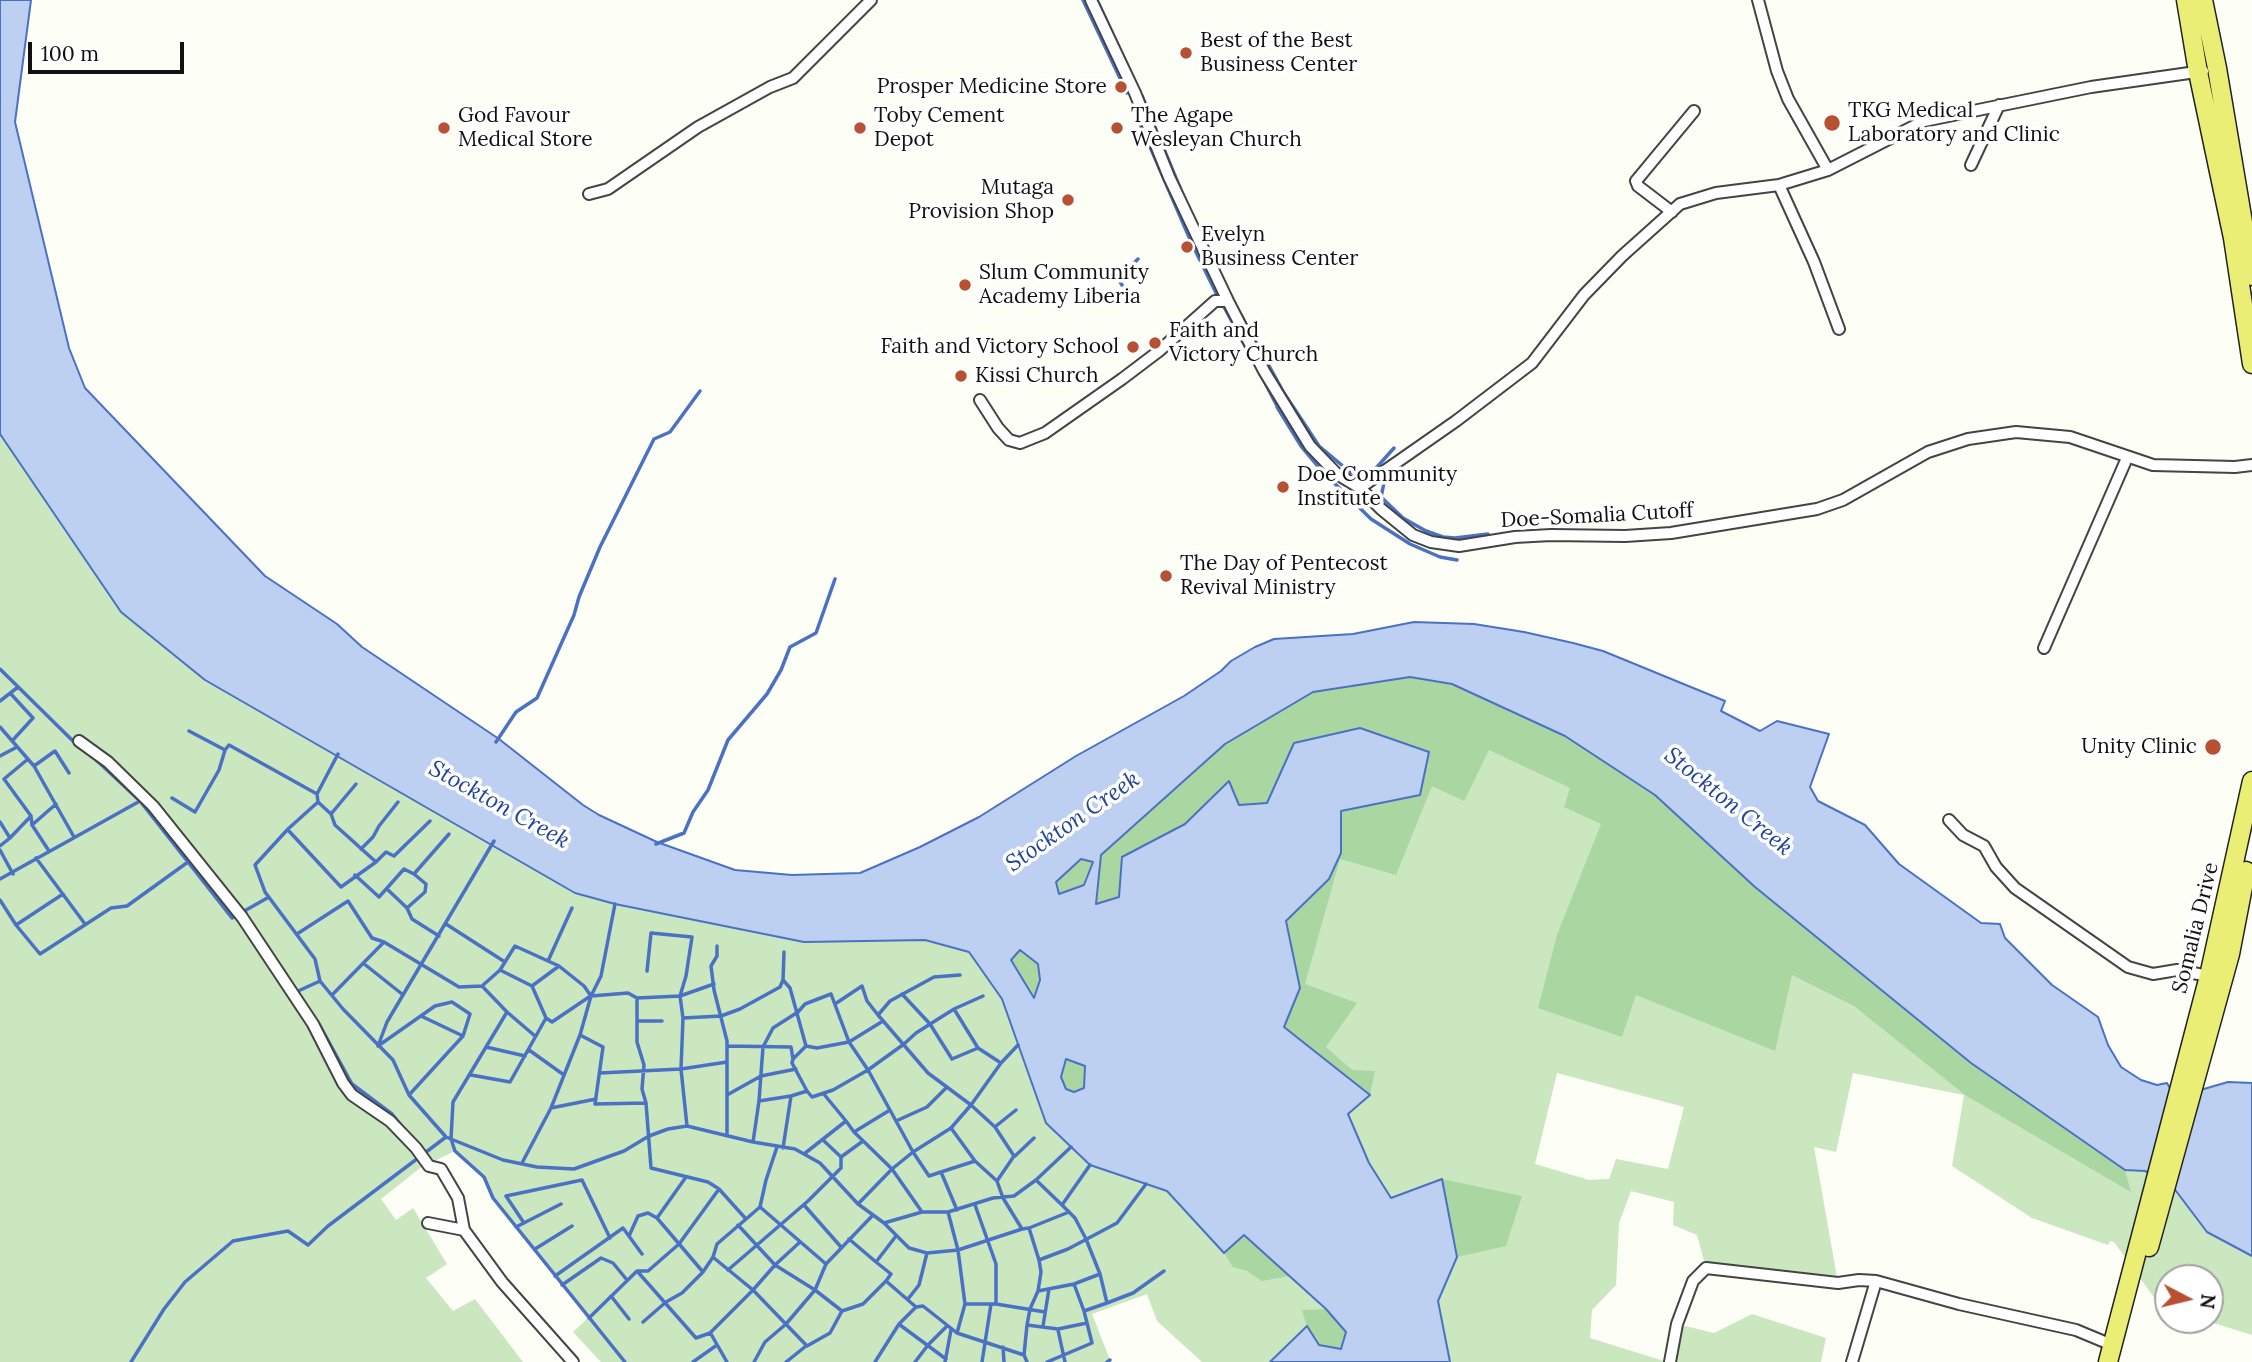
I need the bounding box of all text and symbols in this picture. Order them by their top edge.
scale bar [32,28,187,72]
place label: Best of the Best Business Center [1200,28,1357,78]
text: 100 m [41,40,99,67]
marker: Best of the Best Business Center [1178,45,1194,61]
place label: Prosper Medicine Store [877,74,1107,100]
marker: Prosper Medicine Store [1113,79,1129,95]
place label: TKG Medical Laboratory and Clinic [1848,98,2060,148]
place label: God Favour Medical Store [458,103,593,153]
place label: Toby Cement Depot [874,103,1004,153]
place label: The Agape Wesleyan Church [1131,103,1302,153]
marker: TKG Medical Laboratory and Clinic [1822,113,1842,133]
marker: God Favour Medical Store [436,120,452,136]
marker: Toby Cement Depot [852,120,868,136]
marker: The Agape Wesleyan Church [1109,120,1125,136]
place label: Mutaga Provision Shop [908,175,1054,225]
marker: Mutaga Provision Shop [1060,192,1076,208]
place label: Evelyn Business Center [1201,222,1358,272]
marker: Evelyn Business Center [1179,239,1195,255]
place label: Slum Community Academy Liberia [979,260,1149,310]
marker: Slum Community Academy Liberia [957,277,973,293]
place label: Faith and Victory Church [1169,318,1318,368]
place label: Faith and Victory School [881,334,1119,360]
marker: Faith and Victory Church [1147,335,1163,351]
marker: Faith and Victory School [1125,339,1141,355]
place label: Kissi Church [975,363,1099,389]
marker: Kissi Church [953,368,969,384]
place label: Doe Community Institute [1297,462,1457,512]
marker: Doe Community Institute [1275,479,1291,495]
street label: Doe-Somalia Cutoff [1500,498,1694,534]
place label: The Day of Pentecost Revival Ministry [1180,551,1388,601]
marker: The Day of Pentecost Revival Ministry [1158,568,1174,584]
place label: Unity Clinic [2081,734,2197,760]
marker: Unity Clinic [2203,737,2223,757]
water label: Stockton Creek [1658,742,1798,862]
water label: Stockton Creek [424,755,574,855]
water label: Stockton Creek [1001,766,1145,878]
street label: Somalia Drive [2168,860,2224,996]
north arrow [2154,1264,2224,1334]
text: N [2195,1293,2221,1310]

